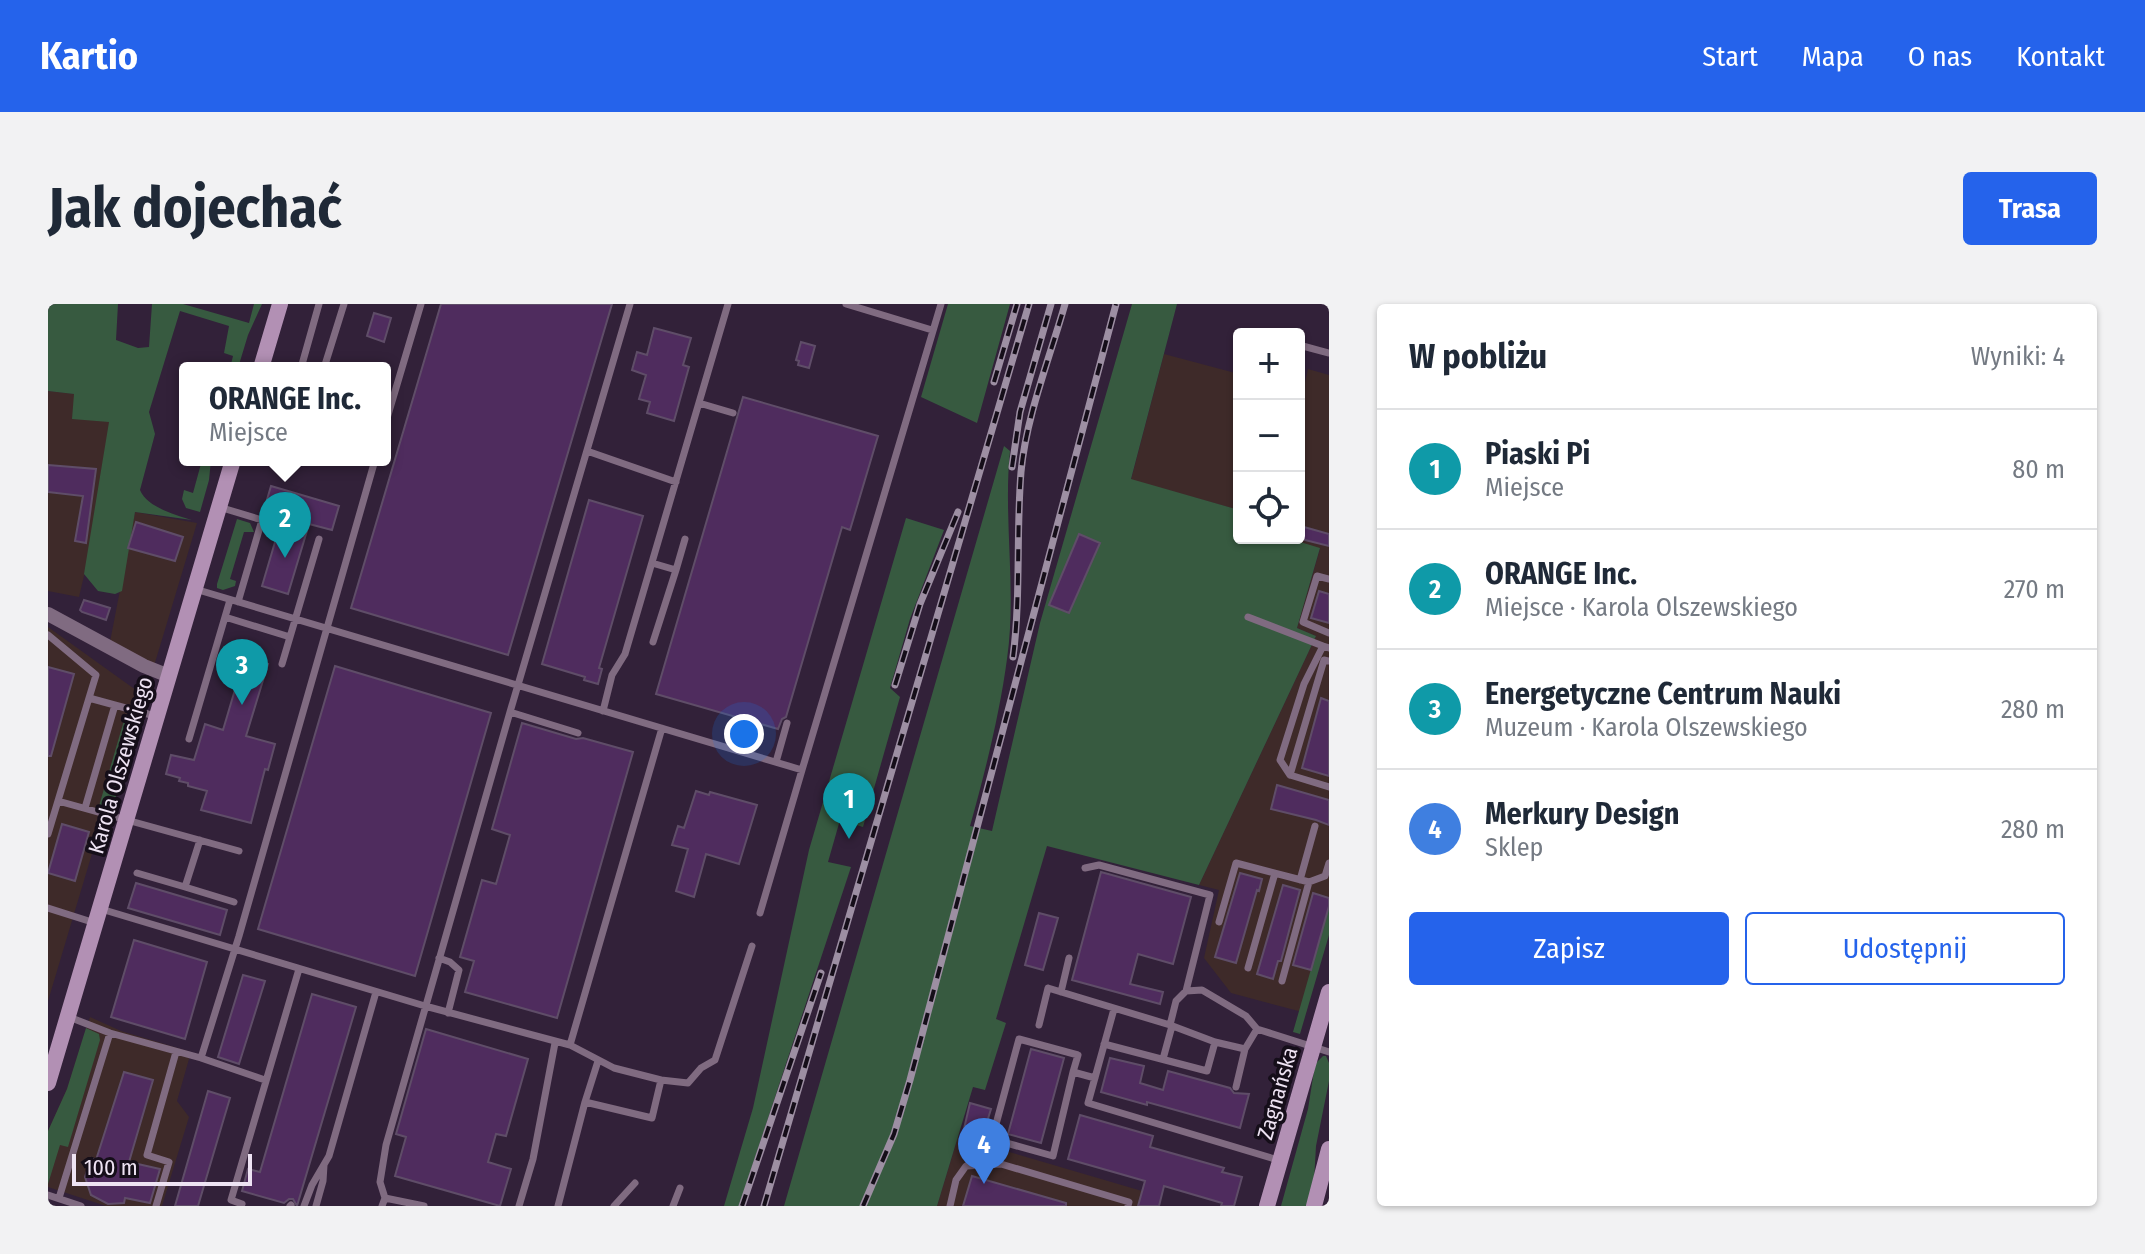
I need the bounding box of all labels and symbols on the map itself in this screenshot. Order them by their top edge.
pin: 2 [259,492,311,558]
pin: 3 [216,639,268,705]
street label: Karola Olszewskiego [82,673,159,857]
your location [724,714,764,754]
pin: 1 [823,773,875,839]
street label: Zagnańska [1251,1044,1304,1143]
pin: 4 [958,1118,1010,1184]
scale bar [72,1150,252,1186]

